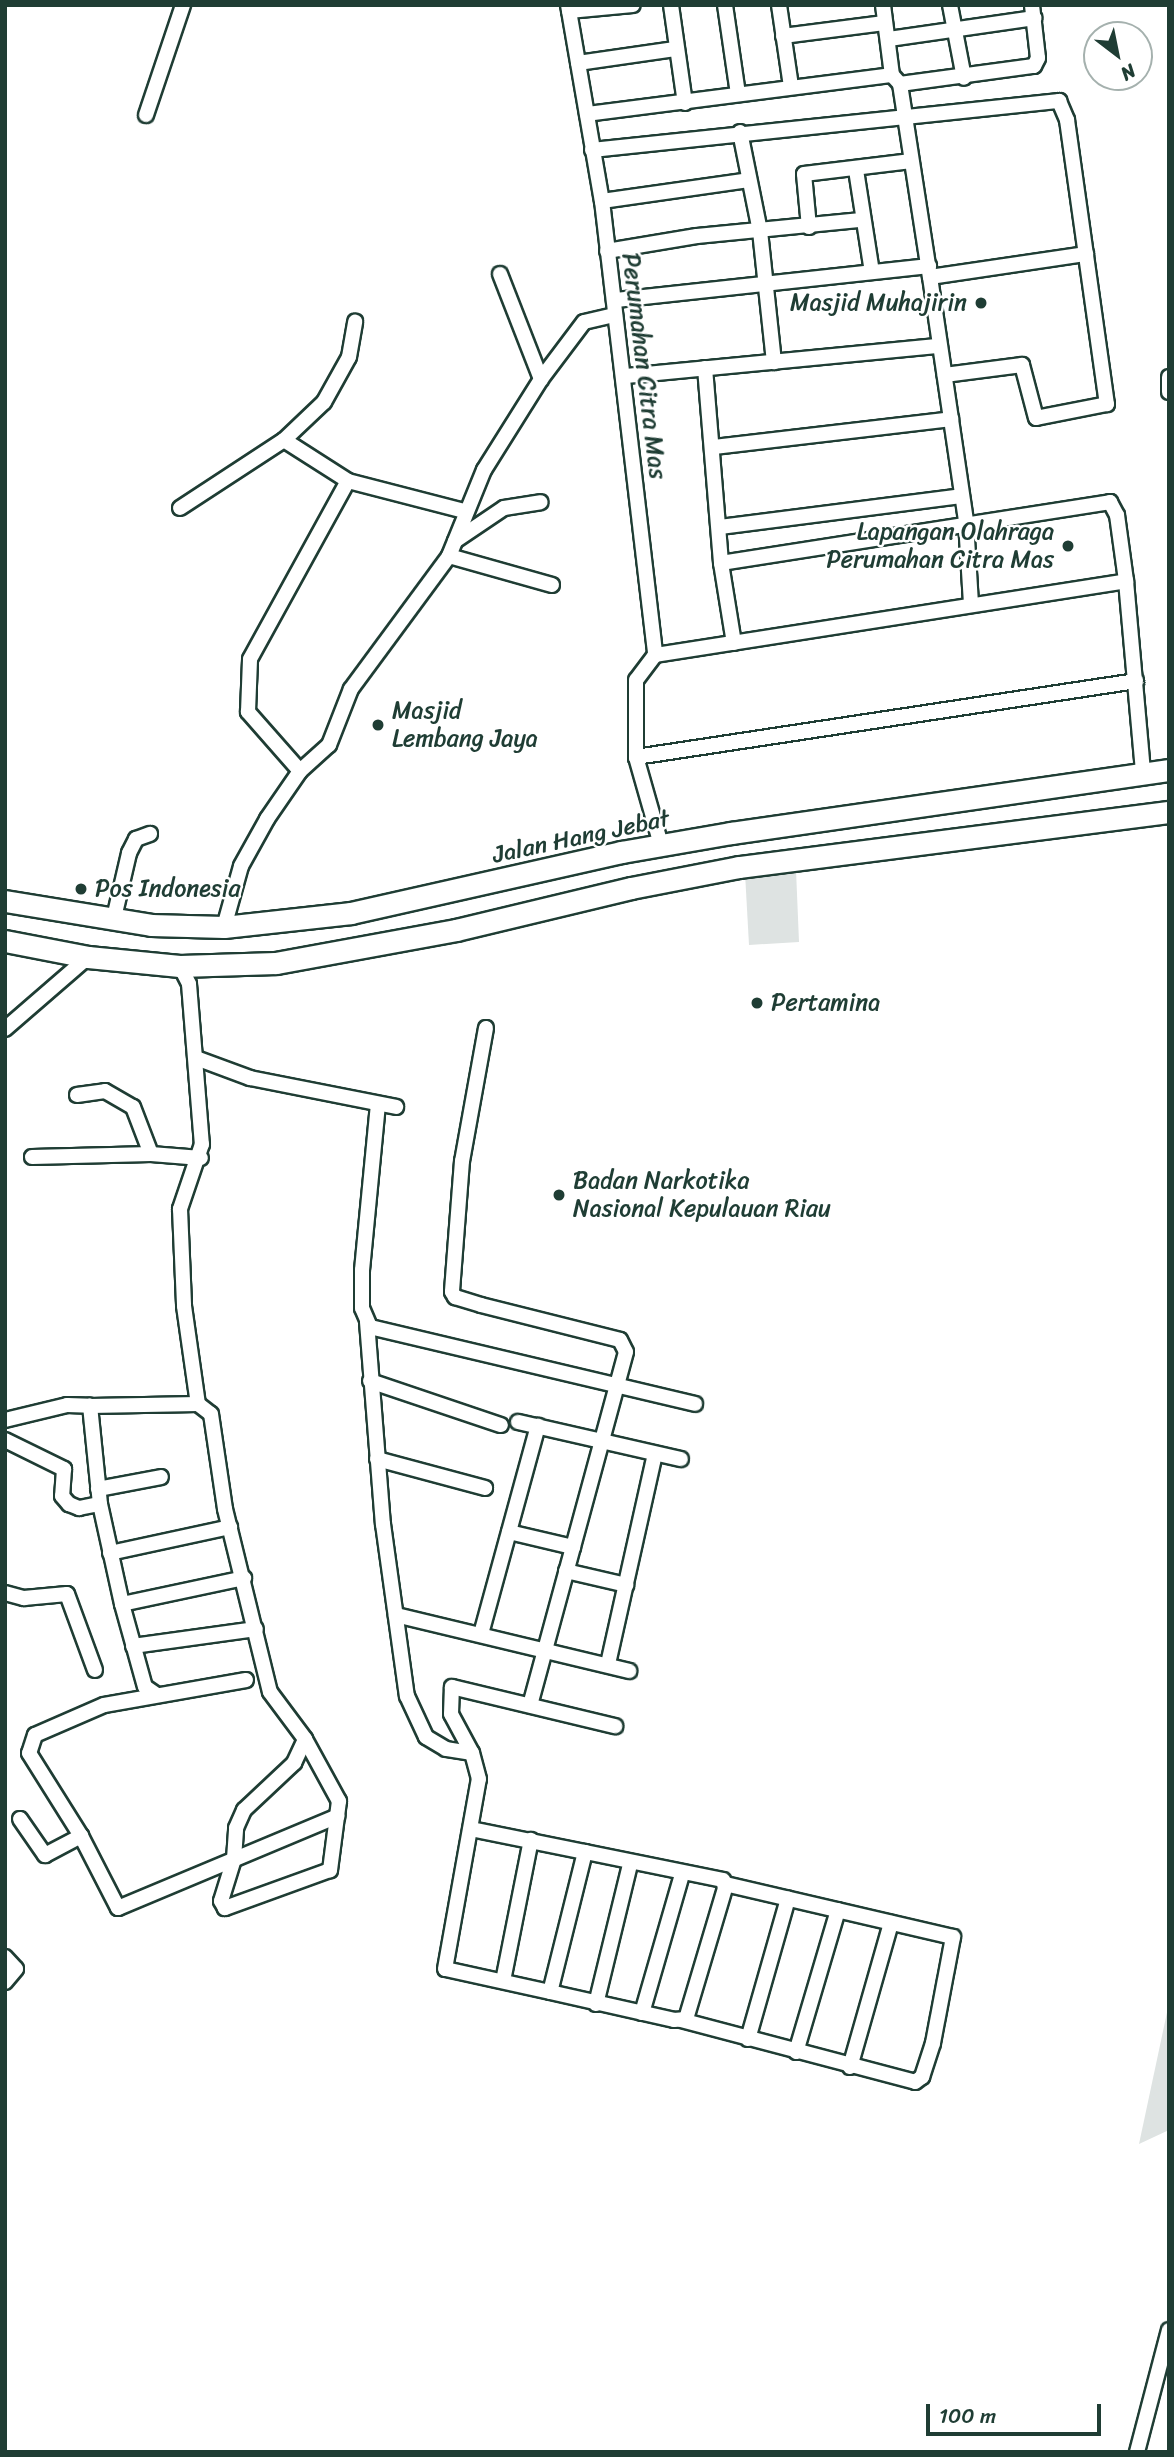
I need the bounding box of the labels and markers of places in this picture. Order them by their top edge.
place label: Masjid Muhajirin [790,289,967,317]
marker: Masjid Muhajirin [973,295,989,311]
place label: Lapangan Olahraga Perumahan Citra Mas [827,518,1054,574]
marker: Lapangan Olahraga Perumahan Citra Mas [1060,538,1076,554]
place label: Masjid Lembang Jaya [392,697,538,753]
marker: Masjid Lembang Jaya [370,717,386,733]
place label: Pos Indonesia [95,875,241,903]
marker: Pos Indonesia [73,881,89,897]
place label: Pertamina [771,989,880,1017]
marker: Pertamina [749,995,765,1011]
place label: Badan Narkotika Nasional Kepulauan Riau [573,1167,831,1223]
marker: Badan Narkotika Nasional Kepulauan Riau [551,1187,567,1203]

